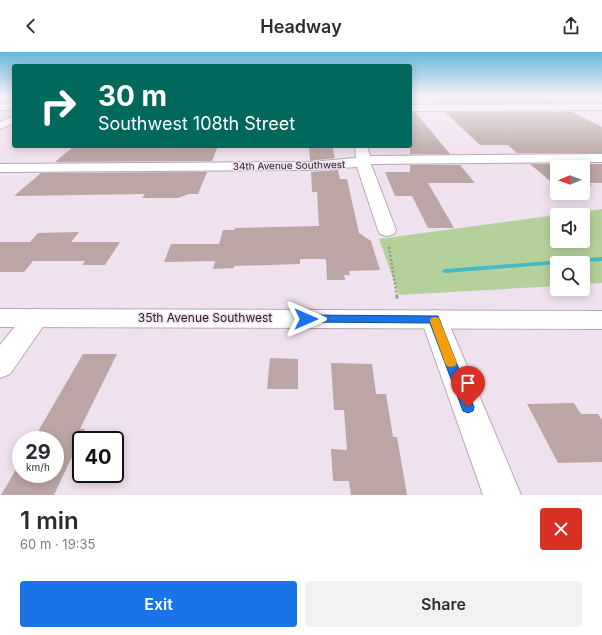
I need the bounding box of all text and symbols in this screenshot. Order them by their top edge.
icon: back [20,15,42,37]
icon: share [560,15,582,37]
text: Headway [260,16,342,37]
text: 30 m [98,79,167,113]
icon: right [32,80,84,132]
text: Southwest 108th Street [98,113,295,134]
street label: 34th Avenue Southwest [233,158,346,172]
north arrow [550,160,590,200]
map controls [550,160,590,296]
button: sound [550,208,590,248]
button: search [550,256,590,296]
position arrow [285,298,327,340]
street label: 35th Avenue Southwest [138,310,272,325]
pin [451,366,485,407]
icon: arrive [457,372,479,394]
speed limit sign: 40 [72,431,124,483]
text: 29 [25,440,51,464]
text: km/h [26,461,50,473]
text: 1 min [20,506,79,535]
button: close [540,508,582,550]
text: 60 m · 19:35 [20,536,95,552]
button: Exit [20,581,297,627]
button: Share [305,581,582,627]

